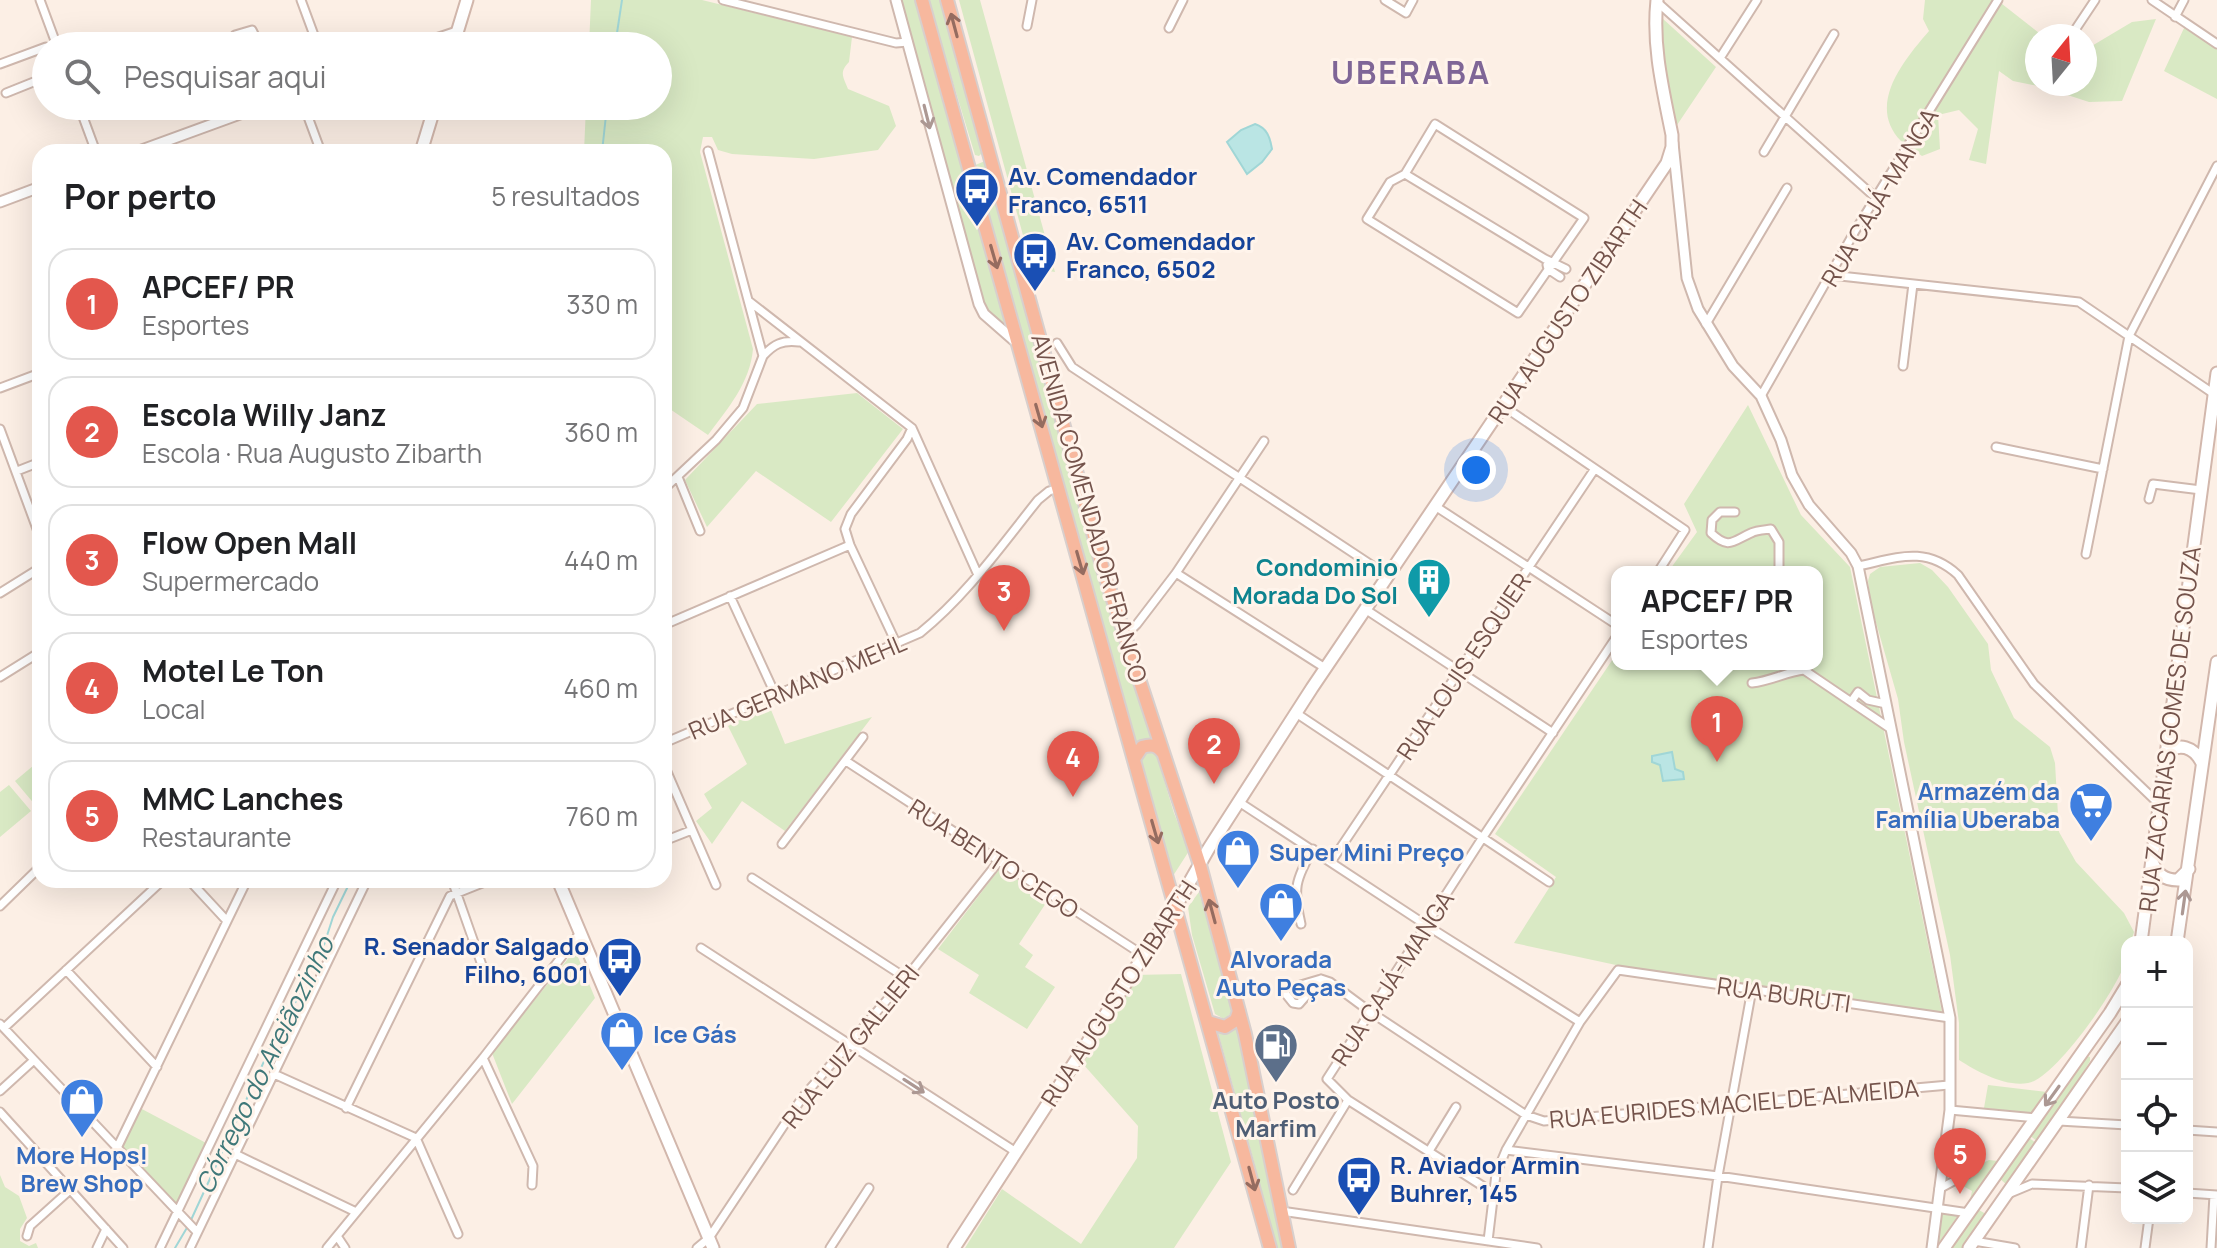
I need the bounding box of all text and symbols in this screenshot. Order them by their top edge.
one-way arrow [946,12,961,38]
north arrow [2025,24,2097,96]
search box [32,32,672,120]
district label: UBERABA [1331,50,1491,94]
icon: search [60,54,104,98]
text: Pesquisar aqui [124,56,326,97]
street label: RUA CAJÁ-MANGA [1813,102,1945,292]
one-way arrow [921,104,936,130]
place label: Av. Comendador Franco, 6511 [1008,159,1197,220]
bus stop icon: Av. Comendador Franco, 6511 [953,165,1001,228]
text: Por perto [64,173,217,219]
text: 5 resultados [491,178,640,214]
street label: RUA AUGUSTO ZIBARTH [1480,193,1654,429]
place label: Av. Comendador Franco, 6502 [1066,224,1255,285]
bus stop icon: Av. Comendador Franco, 6502 [1011,230,1059,293]
one-way arrow [987,243,1002,269]
text: APCEF/ PR [142,266,295,307]
text: 1 [86,286,98,322]
text: 330 m [566,286,638,322]
text: Esportes [142,307,249,343]
street label: AVENIDA COMENDADOR FRANCO [1024,330,1156,686]
text: Escola Willy Janz [142,394,387,435]
one-way arrow [1032,403,1047,429]
text: 2 [84,414,100,450]
text: 360 m [564,414,638,450]
text: Escola · Rua Augusto Zibarth [142,435,482,471]
your location [1456,450,1496,490]
text: Flow Open Mall [142,522,357,563]
text: 3 [84,542,100,578]
text: 440 m [564,542,638,578]
street label: RUA ZACARIAS GOMES DE SOUZA [2130,544,2208,914]
one-way arrow [1073,550,1088,576]
place label: Condominio Morada Do Sol [1232,550,1398,611]
building icon: Condominio Morada Do Sol [1405,556,1453,619]
text: Supermercado [142,563,319,599]
pin: 3 [978,565,1030,631]
street label: RUA LOUIS ESQUIER [1388,566,1538,766]
popup [1611,566,1823,670]
text: APCEF/ PR [1641,580,1793,621]
text: Esportes [1641,621,1748,657]
street label: RUA GERMANO MEHL [683,625,911,747]
text: Motel Le Ton [142,650,324,691]
text: 4 [84,670,100,706]
text: 460 m [563,670,638,706]
text: Local [142,691,205,727]
pin: 1 [1691,696,1743,762]
pin: 2 [1188,718,1240,784]
pin: 4 [1047,731,1099,797]
place label: Armazém da Família Uberaba [1875,774,2060,835]
text: MMC Lanches [142,778,344,819]
supermarket icon: Armazém da Família Uberaba [2067,780,2115,843]
street label: RUA BENTO CEGO [902,791,1086,925]
text: 5 [84,798,100,834]
text: 760 m [566,798,638,834]
text: Restaurante [142,819,291,855]
one-way arrow [1148,819,1163,845]
shop icon: Super Mini Preço [1214,827,1262,890]
place label: Super Mini Preço [1269,835,1465,868]
street label: RUA AUGUSTO ZIBARTH [1032,874,1204,1112]
shop icon: Alvorada Auto Peças [1257,880,1305,943]
street label: RUA CAJÁ-MANGA [1323,884,1461,1072]
one-way arrow [2177,890,2192,915]
one-way arrow [1204,898,1219,924]
water label: Córrego do Areiãozinho [186,929,343,1200]
place label: R. Senador Salgado Filho, 6001 [364,929,589,990]
bus stop icon: R. Senador Salgado Filho, 6001 [596,935,644,998]
map controls [2121,936,2193,1224]
button: + [2121,936,2193,1008]
place label: Alvorada Auto Peças [1216,942,1346,1003]
street label: RUA LUIZ GALLIERI [774,957,926,1135]
street label: RUA BURUTI [1715,968,1853,1020]
button: − [2121,1008,2193,1080]
shop icon: Ice Gás [598,1009,646,1072]
place label: Ice Gás [653,1017,737,1050]
fuel station icon: Auto Posto Marfim [1252,1021,1300,1084]
street label: RUA EURIDES MACIEL DE ALMEIDA [1548,1070,1920,1136]
shop icon: More Hops! Brew Shop [58,1076,106,1139]
one-way arrow [902,1078,925,1094]
button: locate [2121,1080,2193,1152]
place label: Auto Posto Marfim [1212,1083,1340,1144]
one-way arrow [2044,1085,2061,1106]
pin: 5 [1934,1128,1986,1194]
place label: More Hops! Brew Shop [16,1138,148,1199]
place label: R. Aviador Armin Buhrer, 145 [1390,1148,1580,1209]
button: layers [2121,1152,2193,1224]
bus stop icon: R. Aviador Armin Buhrer, 145 [1335,1154,1383,1217]
one-way arrow [1245,1165,1260,1191]

